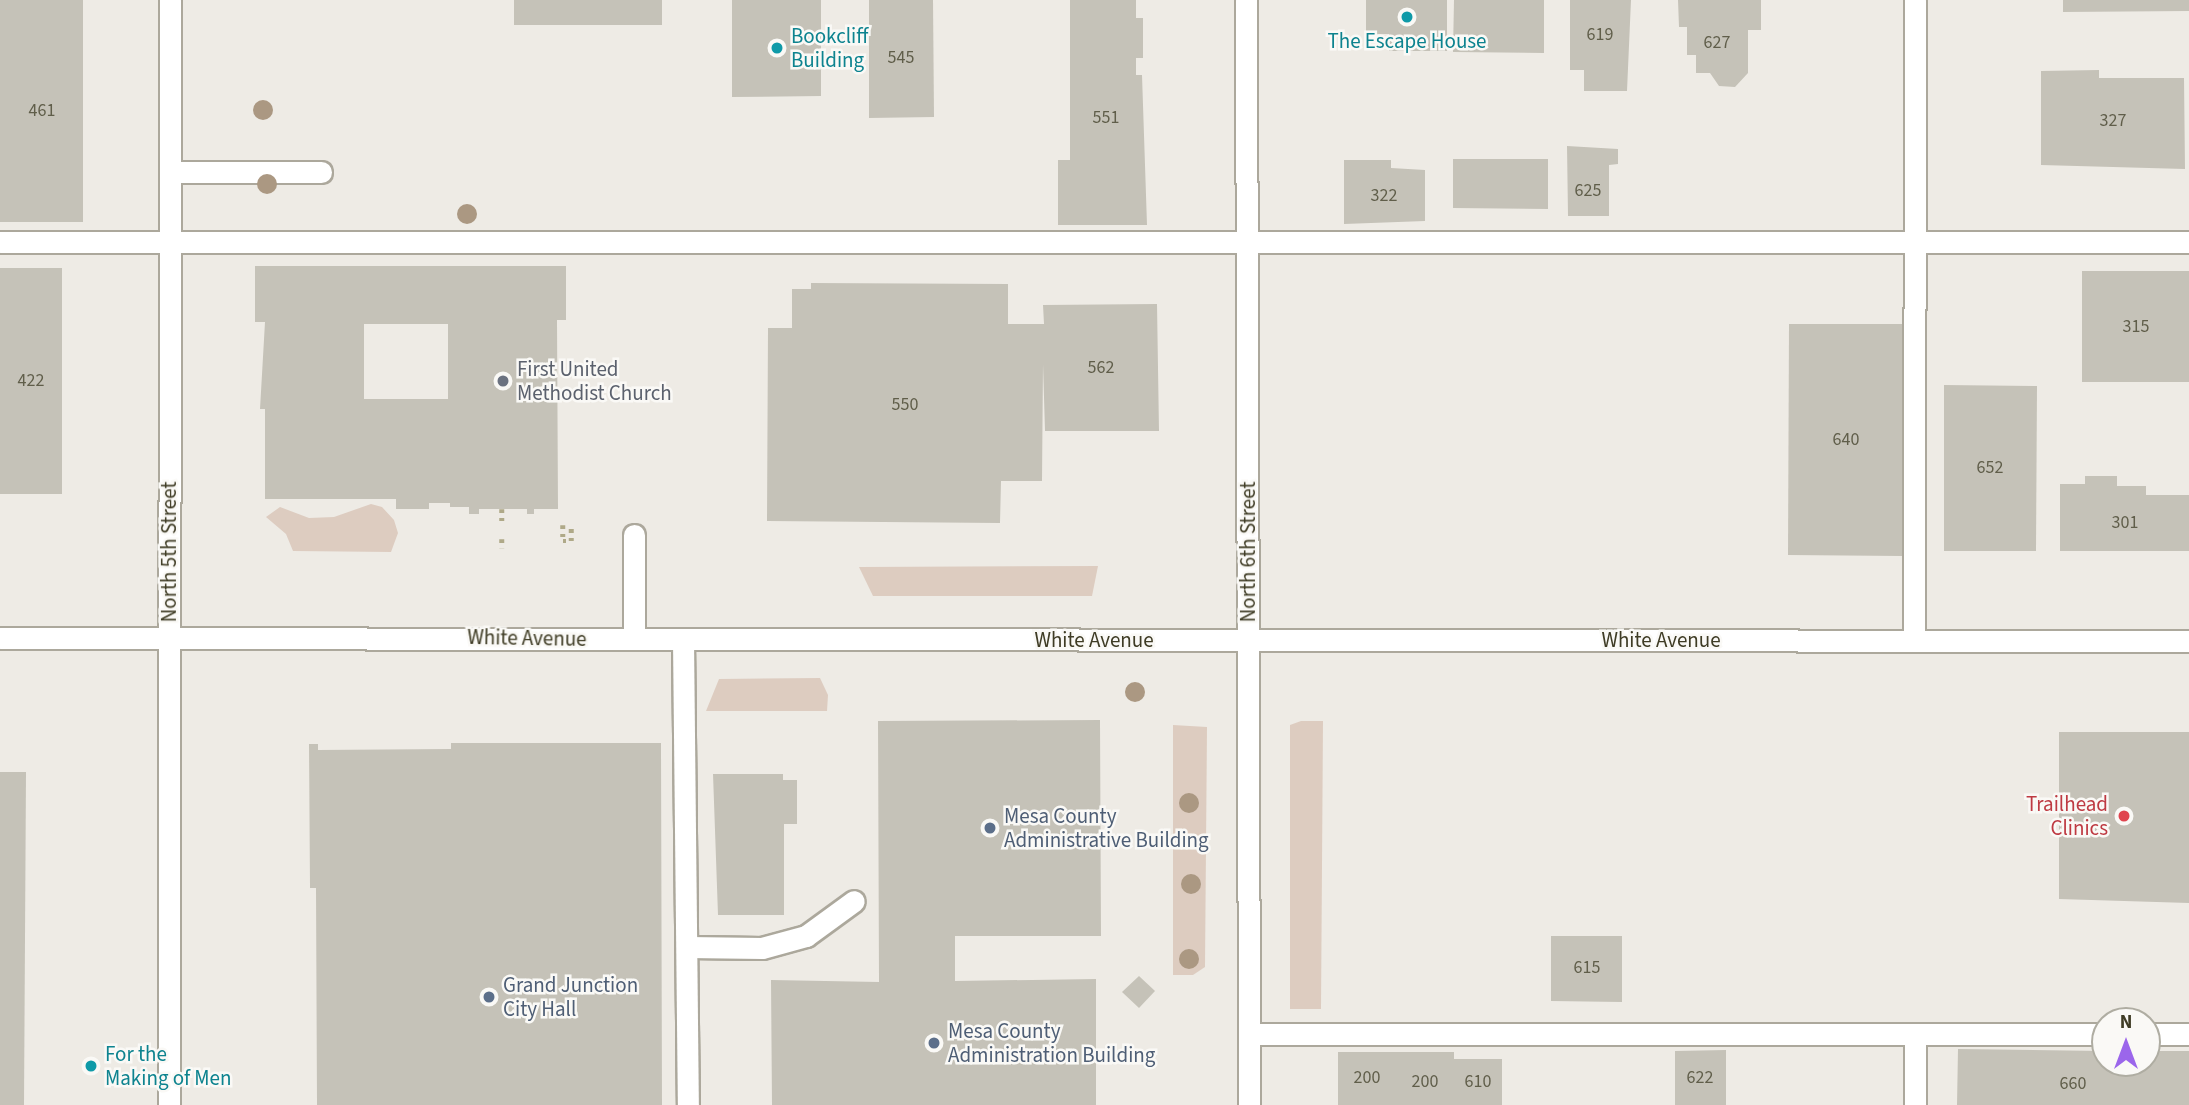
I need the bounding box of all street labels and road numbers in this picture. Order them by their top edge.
street label: North 5th Street [156,482,182,622]
street label: North 6th Street [1235,482,1261,622]
street label: White Avenue [467,624,587,652]
street label: White Avenue [1034,627,1154,653]
street label: White Avenue [1601,627,1721,653]

